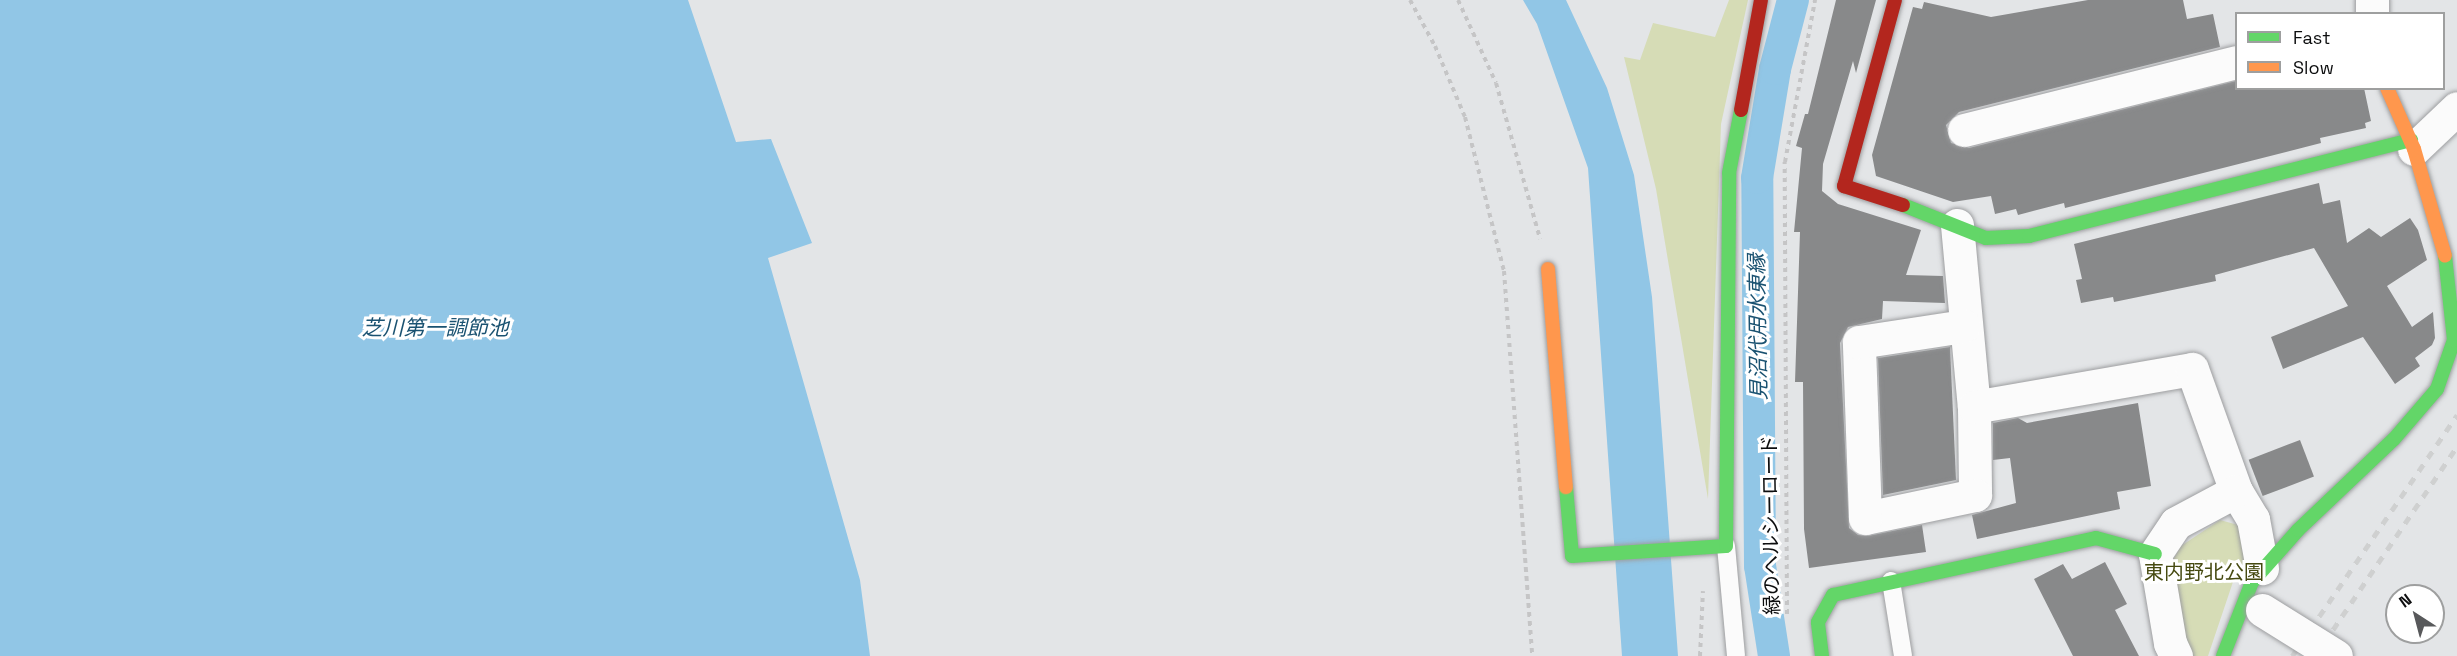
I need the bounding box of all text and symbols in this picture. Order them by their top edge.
legend [2235,12,2445,90]
text: Fast [2293,26,2330,49]
text: Slow [2293,56,2334,79]
water label: 見沼代用水東縁 [1744,253,1772,401]
water label: 芝川第一調節池 [362,315,508,341]
street label: 緑のヘルシーロード [1757,435,1785,615]
park label: 東内野北公園 [2144,560,2264,584]
north arrow [2385,584,2445,644]
text: N [2395,589,2416,612]

